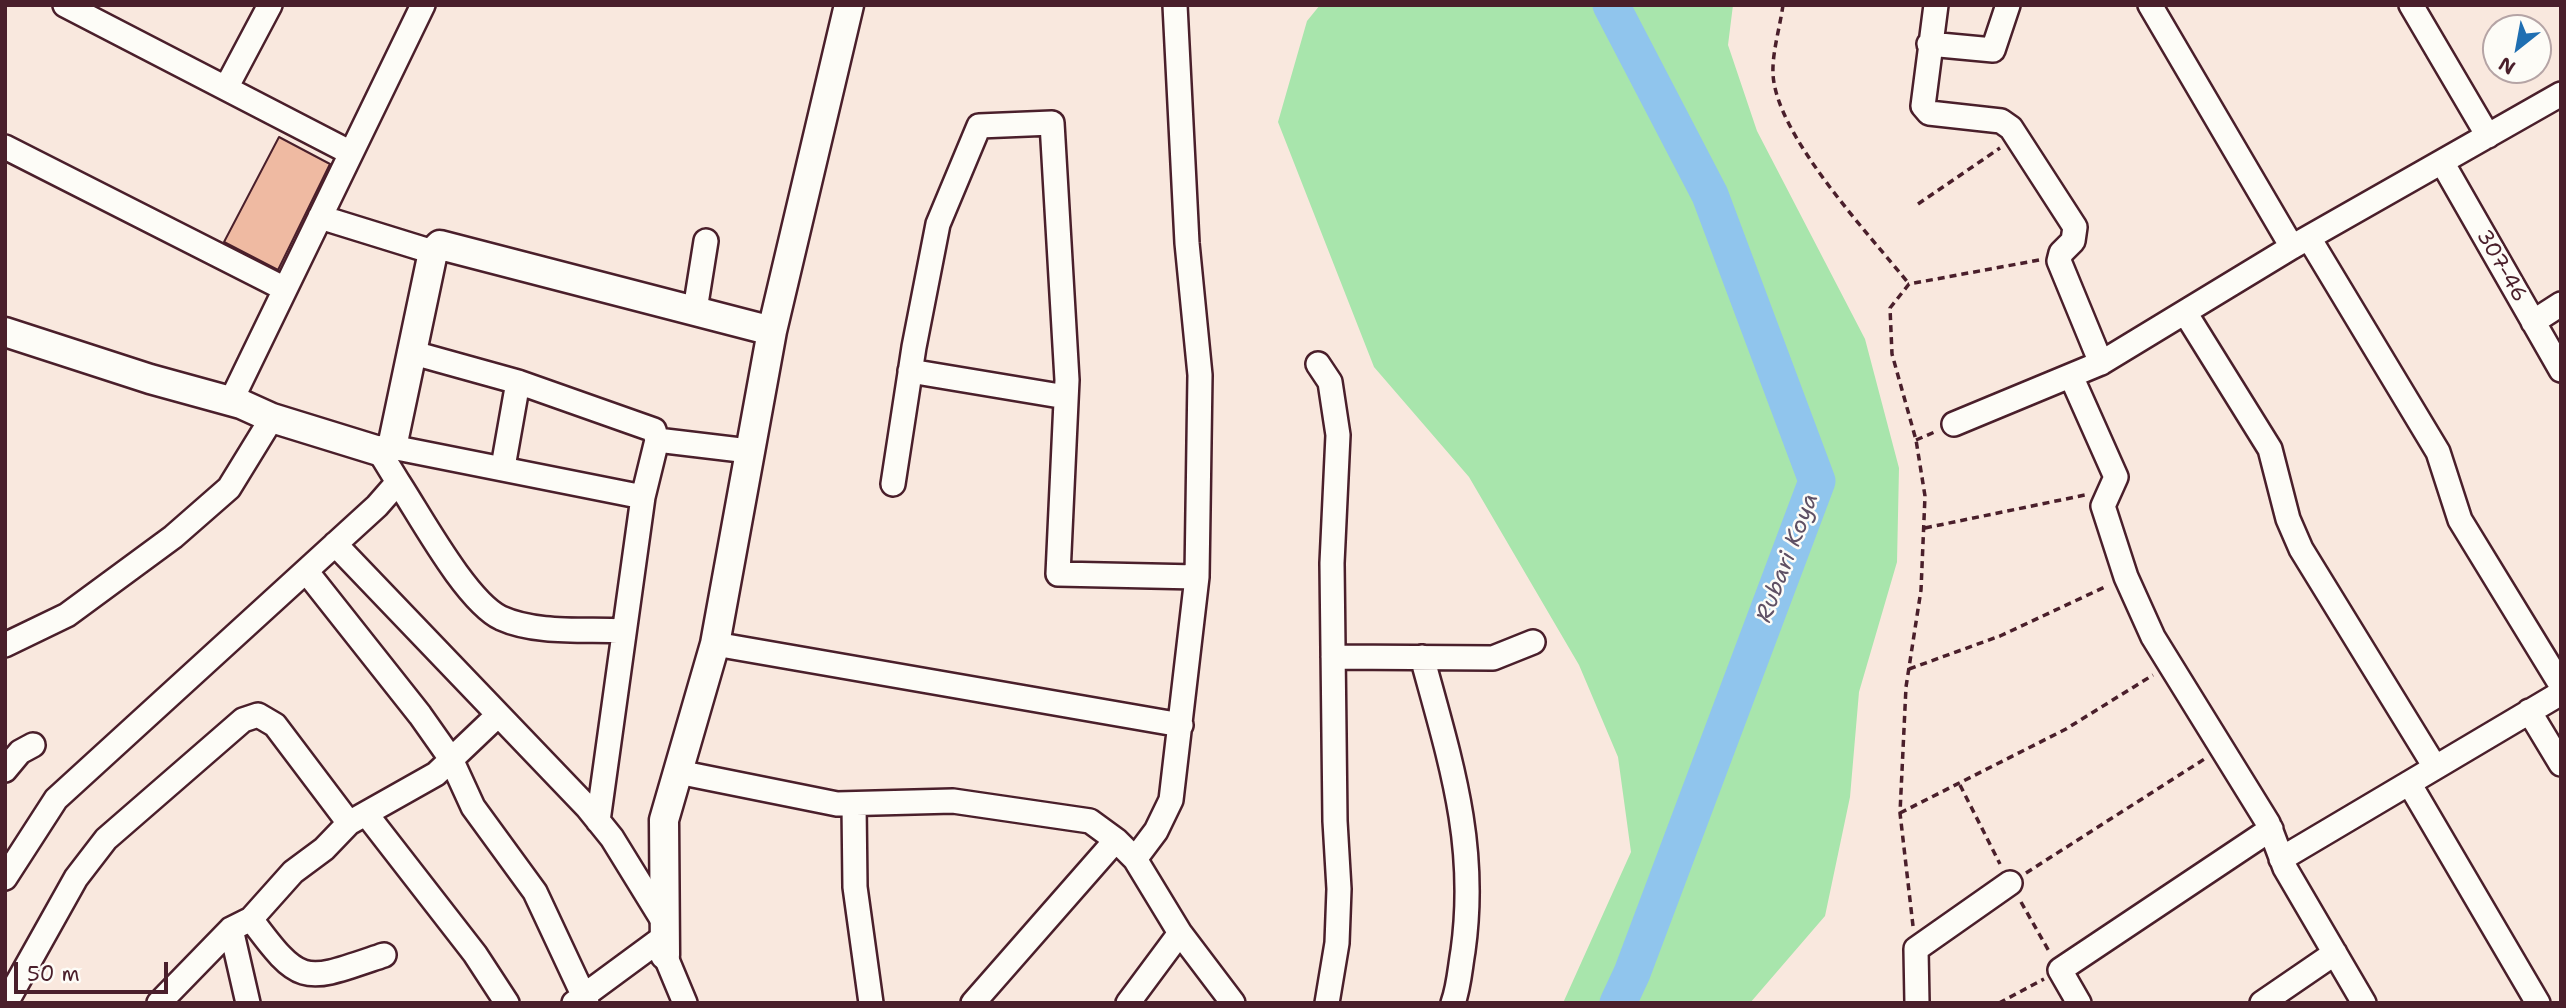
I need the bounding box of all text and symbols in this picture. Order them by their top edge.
north arrow [2482,14,2552,84]
text: N [2494,51,2520,80]
street label: 307-46 [2470,225,2532,307]
water label: Rubari Koya [1751,490,1825,626]
scale bar [18,948,172,992]
text: 50 m [27,960,80,988]

